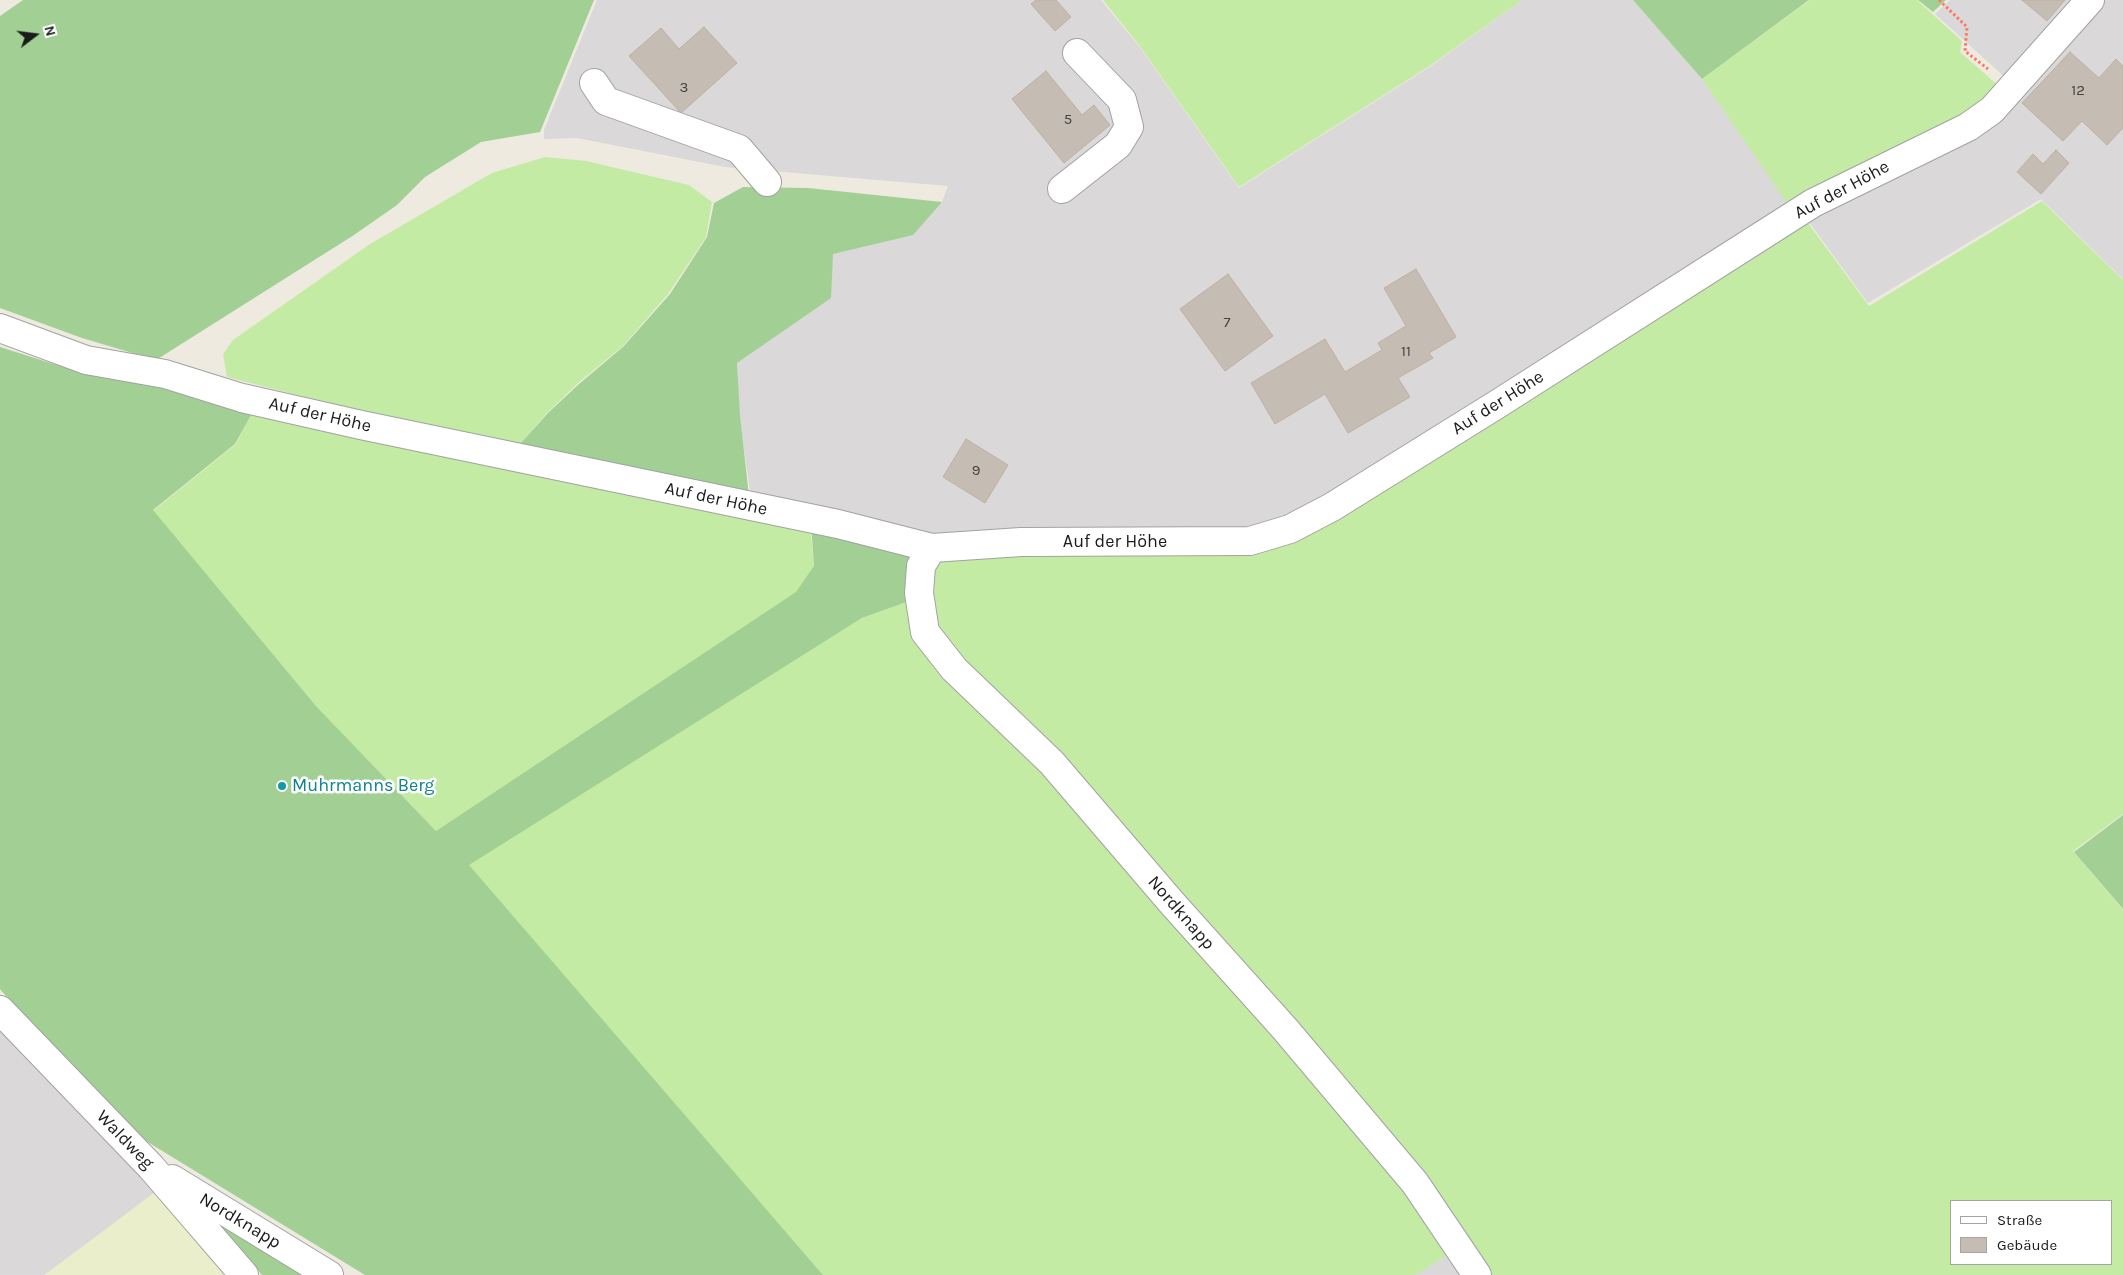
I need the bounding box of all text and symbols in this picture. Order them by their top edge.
north arrow [10,10,60,60]
text: N [40,24,59,38]
house number: 3 [680,79,688,97]
house number: 12 [2071,82,2085,100]
house number: 5 [1064,111,1072,129]
street label: Auf der Höhe [1791,156,1893,224]
house number: 7 [1223,314,1231,332]
house number: 11 [1401,343,1411,361]
street label: Auf der Höhe [1448,366,1548,440]
street label: Auf der Höhe [267,393,373,437]
house number: 9 [972,462,980,480]
street label: Auf der Höhe [663,478,769,520]
street label: Auf der Höhe [1063,531,1167,553]
place label: Muhrmanns Berg [292,775,435,797]
marker: Muhrmanns Berg [276,780,288,792]
street label: Nordknapp [1143,871,1219,955]
street label: Waldweg [92,1106,158,1174]
street label: Nordknapp [195,1188,285,1254]
legend [1950,1200,2113,1265]
text: Straße [1997,1211,2042,1229]
text: Gebäude [1997,1236,2057,1254]

